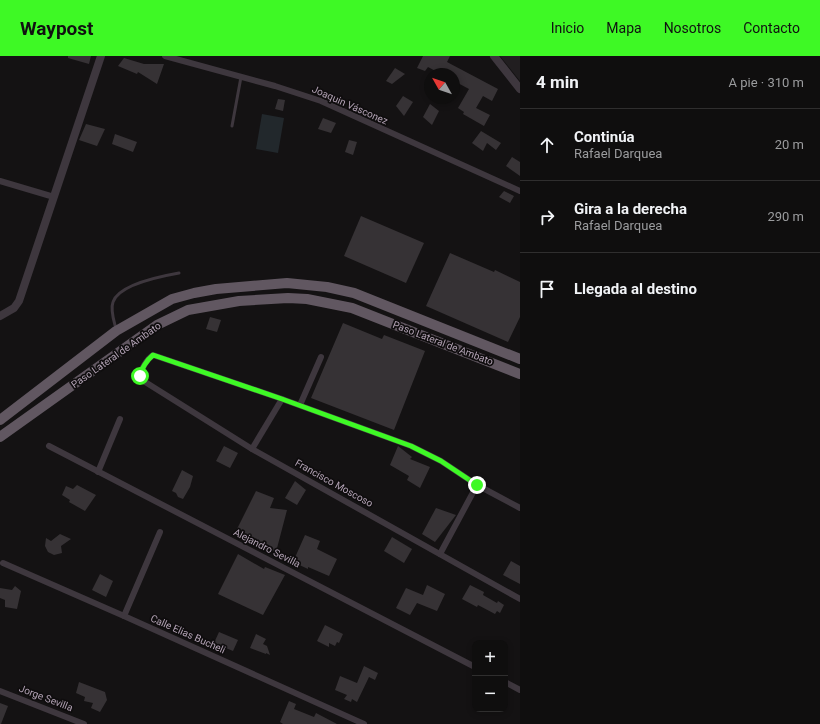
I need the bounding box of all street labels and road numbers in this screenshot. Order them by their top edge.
street label: Joaquin Vásconez [310,83,390,127]
street label: Paso Lateral de Ambato [391,319,495,367]
street label: Paso Lateral de Ambato [69,320,163,390]
street label: Francisco Moscoso [293,457,375,509]
street label: Alejandro Sevilla [232,526,302,570]
street label: Calle Elias Bucheli [149,613,227,655]
street label: Jorge Sevilla [18,683,74,713]

